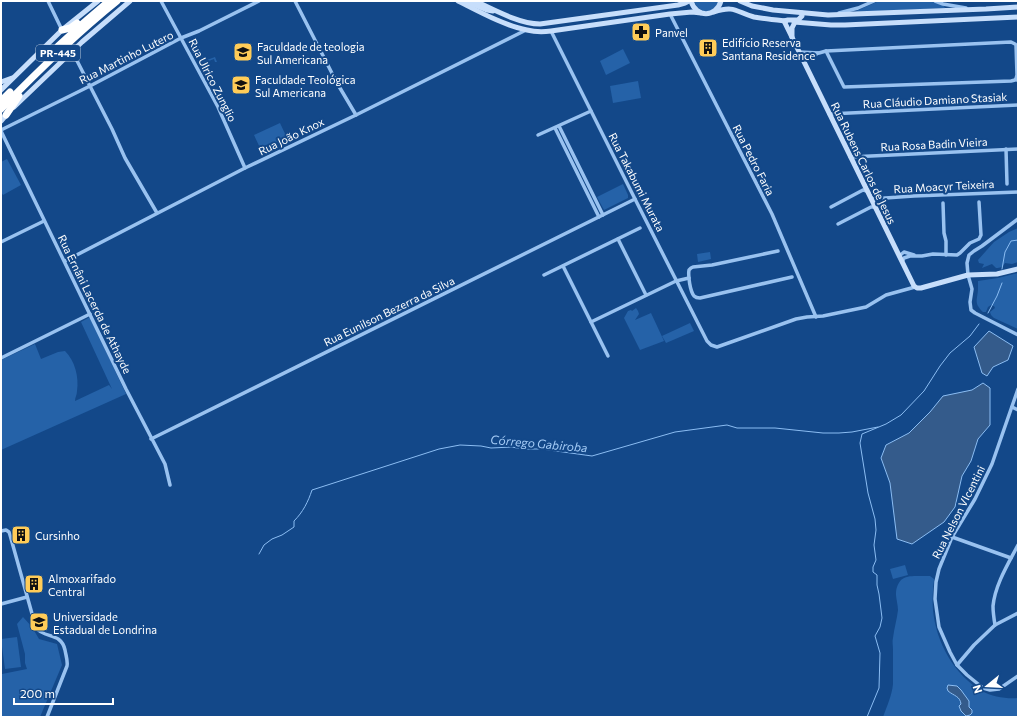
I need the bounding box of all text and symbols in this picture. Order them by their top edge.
pharmacy icon: Panvel [630,21,652,43]
place label: Panvel [655,26,688,39]
street label: Rua Martinho Lutero [77,27,176,86]
street label: Rua Ulrico Zunglio [186,36,240,124]
place label: Edifício Reserva Santana Residence [722,36,815,62]
building icon: Edifício Reserva Santana Residence [697,37,719,59]
place label: Faculdade de teologia Sul Americana [257,40,365,66]
school or university icon: Faculdade de teologia Sul Americana [232,41,254,63]
road number: PR-445 [36,45,80,61]
place label: Faculdade Teológica Sul Americana [255,73,356,99]
school or university icon: Faculdade Teológica Sul Americana [230,74,252,96]
street label: Rua Cláudio Damiano Stasiak [863,90,1008,110]
street label: Rua Rubens Carlos de Jesus [828,100,899,226]
street label: Rua João Knox [256,114,326,158]
street label: Rua Pedro Faria [731,122,777,198]
street label: Rua Takabumi Murata [606,130,668,234]
street label: Rua Rosa Badin Vieira [880,135,988,153]
street label: Rua Moacyr Teixeira [893,177,995,195]
street label: Rua Ernâni Lacerda de Athayde [56,233,134,376]
street label: Rua Eunilson Bezerra da Silva [321,274,457,348]
water label: Córrego Gabiroba [490,432,588,454]
street label: Rua Nelson VIcentini [929,463,987,561]
building icon: Cursinho [10,524,32,546]
place label: Cursinho [35,529,80,542]
place label: Almoxarifado Central [48,572,116,598]
building icon: Almoxarifado Central [23,573,45,595]
place label: Universidade Estadual de Londrina [53,610,157,636]
school or university icon: Universidade Estadual de Londrina [28,611,50,633]
north arrow [967,666,1007,706]
scale bar [14,680,113,706]
text: N [970,683,984,695]
text: 200 m [20,686,55,700]

